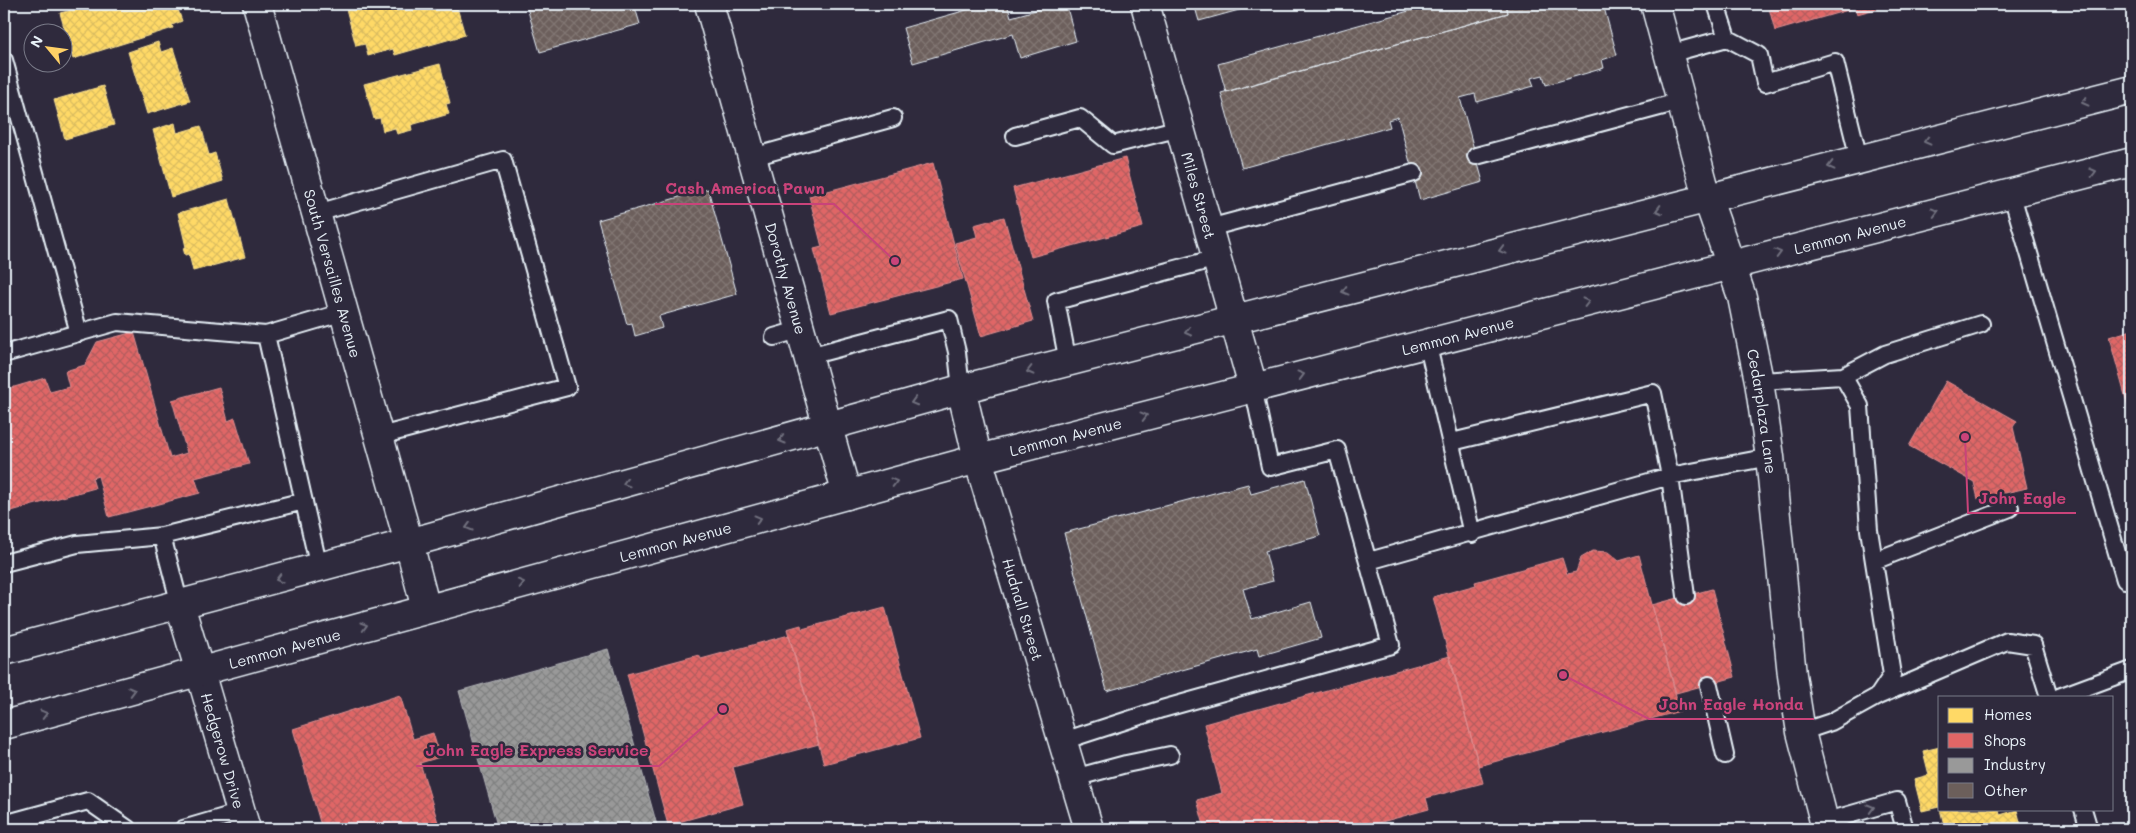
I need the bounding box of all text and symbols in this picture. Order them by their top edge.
north arrow [22,22,72,72]
text: N [25,32,47,51]
one-way arrow [2080,96,2089,107]
one-way arrow [1924,136,1932,146]
street label: Miles Street [1177,150,1221,241]
one-way arrow [1826,160,1835,171]
one-way arrow [2088,167,2097,178]
callout: Cash America Pawn [655,173,834,204]
text: Cash America Pawn [665,177,825,198]
street label: South Versailles Avenue [300,187,366,360]
one-way arrow [1656,204,1664,214]
one-way arrow [1931,207,1940,218]
street label: Lemmon Avenue [1792,211,1908,259]
street label: Dorothy Avenue [761,220,811,337]
one-way arrow [1499,245,1507,255]
one-way arrow [1774,248,1783,259]
one-way arrow [1340,285,1349,296]
one-way arrow [1581,297,1590,308]
street label: Lemmon Avenue [1399,312,1516,360]
one-way arrow [1183,326,1192,337]
street label: Cedarplaza Lane [1743,347,1782,475]
one-way arrow [1026,366,1034,376]
one-way arrow [1297,370,1305,381]
one-way arrow [910,396,918,407]
one-way arrow [1139,411,1148,422]
street label: Lemmon Avenue [1007,412,1124,461]
one-way arrow [779,434,787,444]
one-way arrow [889,477,898,488]
one-way arrow [622,478,630,488]
callout: John Eagle [1968,482,2076,513]
text: John Eagle [1978,487,2066,508]
one-way arrow [754,514,763,525]
street label: Lemmon Avenue [617,517,734,566]
one-way arrow [466,521,474,531]
street label: Hudnall Street [998,556,1048,663]
one-way arrow [275,573,283,583]
one-way arrow [517,579,525,589]
one-way arrow [360,622,368,632]
street label: Lemmon Avenue [227,624,343,673]
one-way arrow [127,686,135,696]
callout: John Eagle Honda [1649,688,1814,719]
street label: Hedgerow Drive [197,690,250,811]
text: John Eagle Honda [1658,693,1804,714]
legend [1938,696,2114,810]
text: Homes [1984,704,2032,724]
one-way arrow [40,710,48,720]
text: Shops [1984,730,2026,750]
callout: John Eagle Express Service [416,735,659,766]
text: John Eagle Express Service [425,739,649,760]
text: Industry [1984,754,2046,774]
text: Other [1984,780,2028,800]
one-way arrow [1866,804,1875,814]

